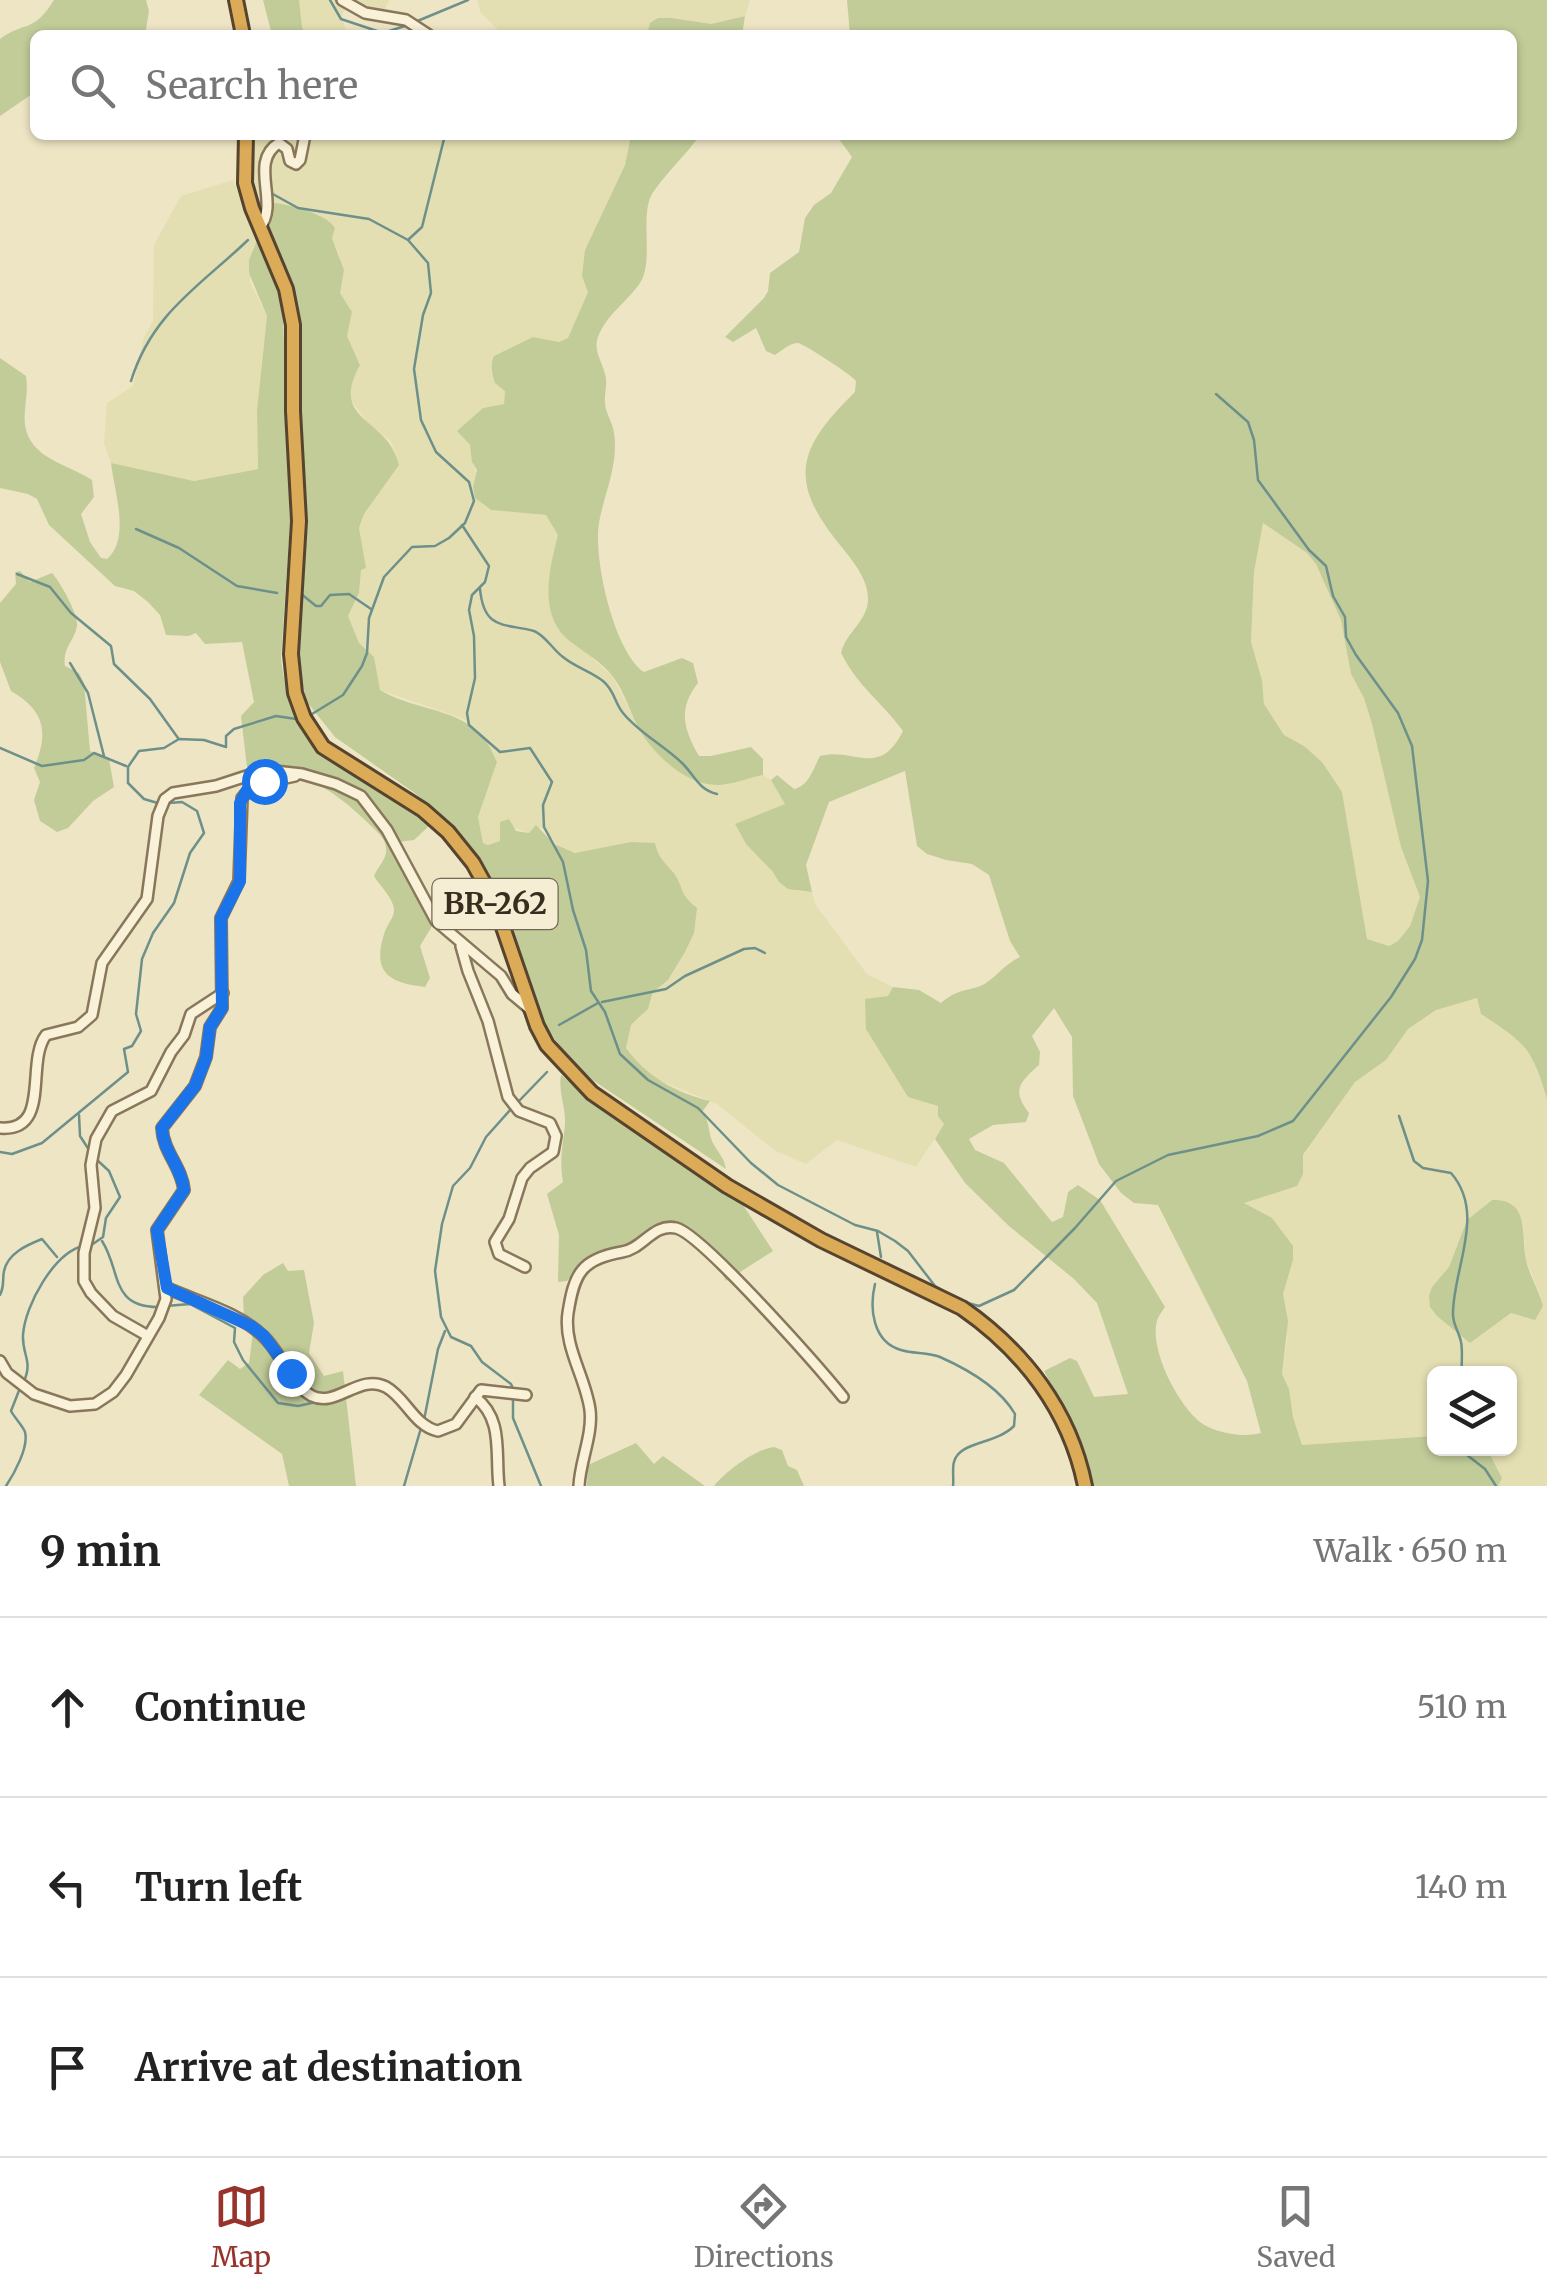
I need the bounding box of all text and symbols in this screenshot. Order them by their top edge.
search box [30,30,1517,140]
icon: search [65,58,120,113]
text: Search here [145,62,358,109]
route start [242,759,288,805]
road number: BR-262 [432,879,558,929]
route end [269,1351,315,1397]
map controls [1427,1366,1517,1456]
button: layers [1427,1366,1517,1456]
text: 9 min [40,1525,161,1577]
text: Walk · 650 m [1314,1531,1507,1571]
icon: ahead [40,1680,95,1735]
text: Continue [135,1684,306,1731]
text: 510 m [1417,1687,1507,1727]
icon: left [40,1860,95,1915]
text: Turn left [135,1864,302,1911]
text: 140 m [1415,1867,1507,1907]
icon: arrive [40,2040,95,2095]
text: Arrive at destination [135,2044,522,2091]
tab: Map [211,2179,271,2275]
tab: Directions [694,2179,834,2275]
tab: Saved [1256,2179,1336,2275]

